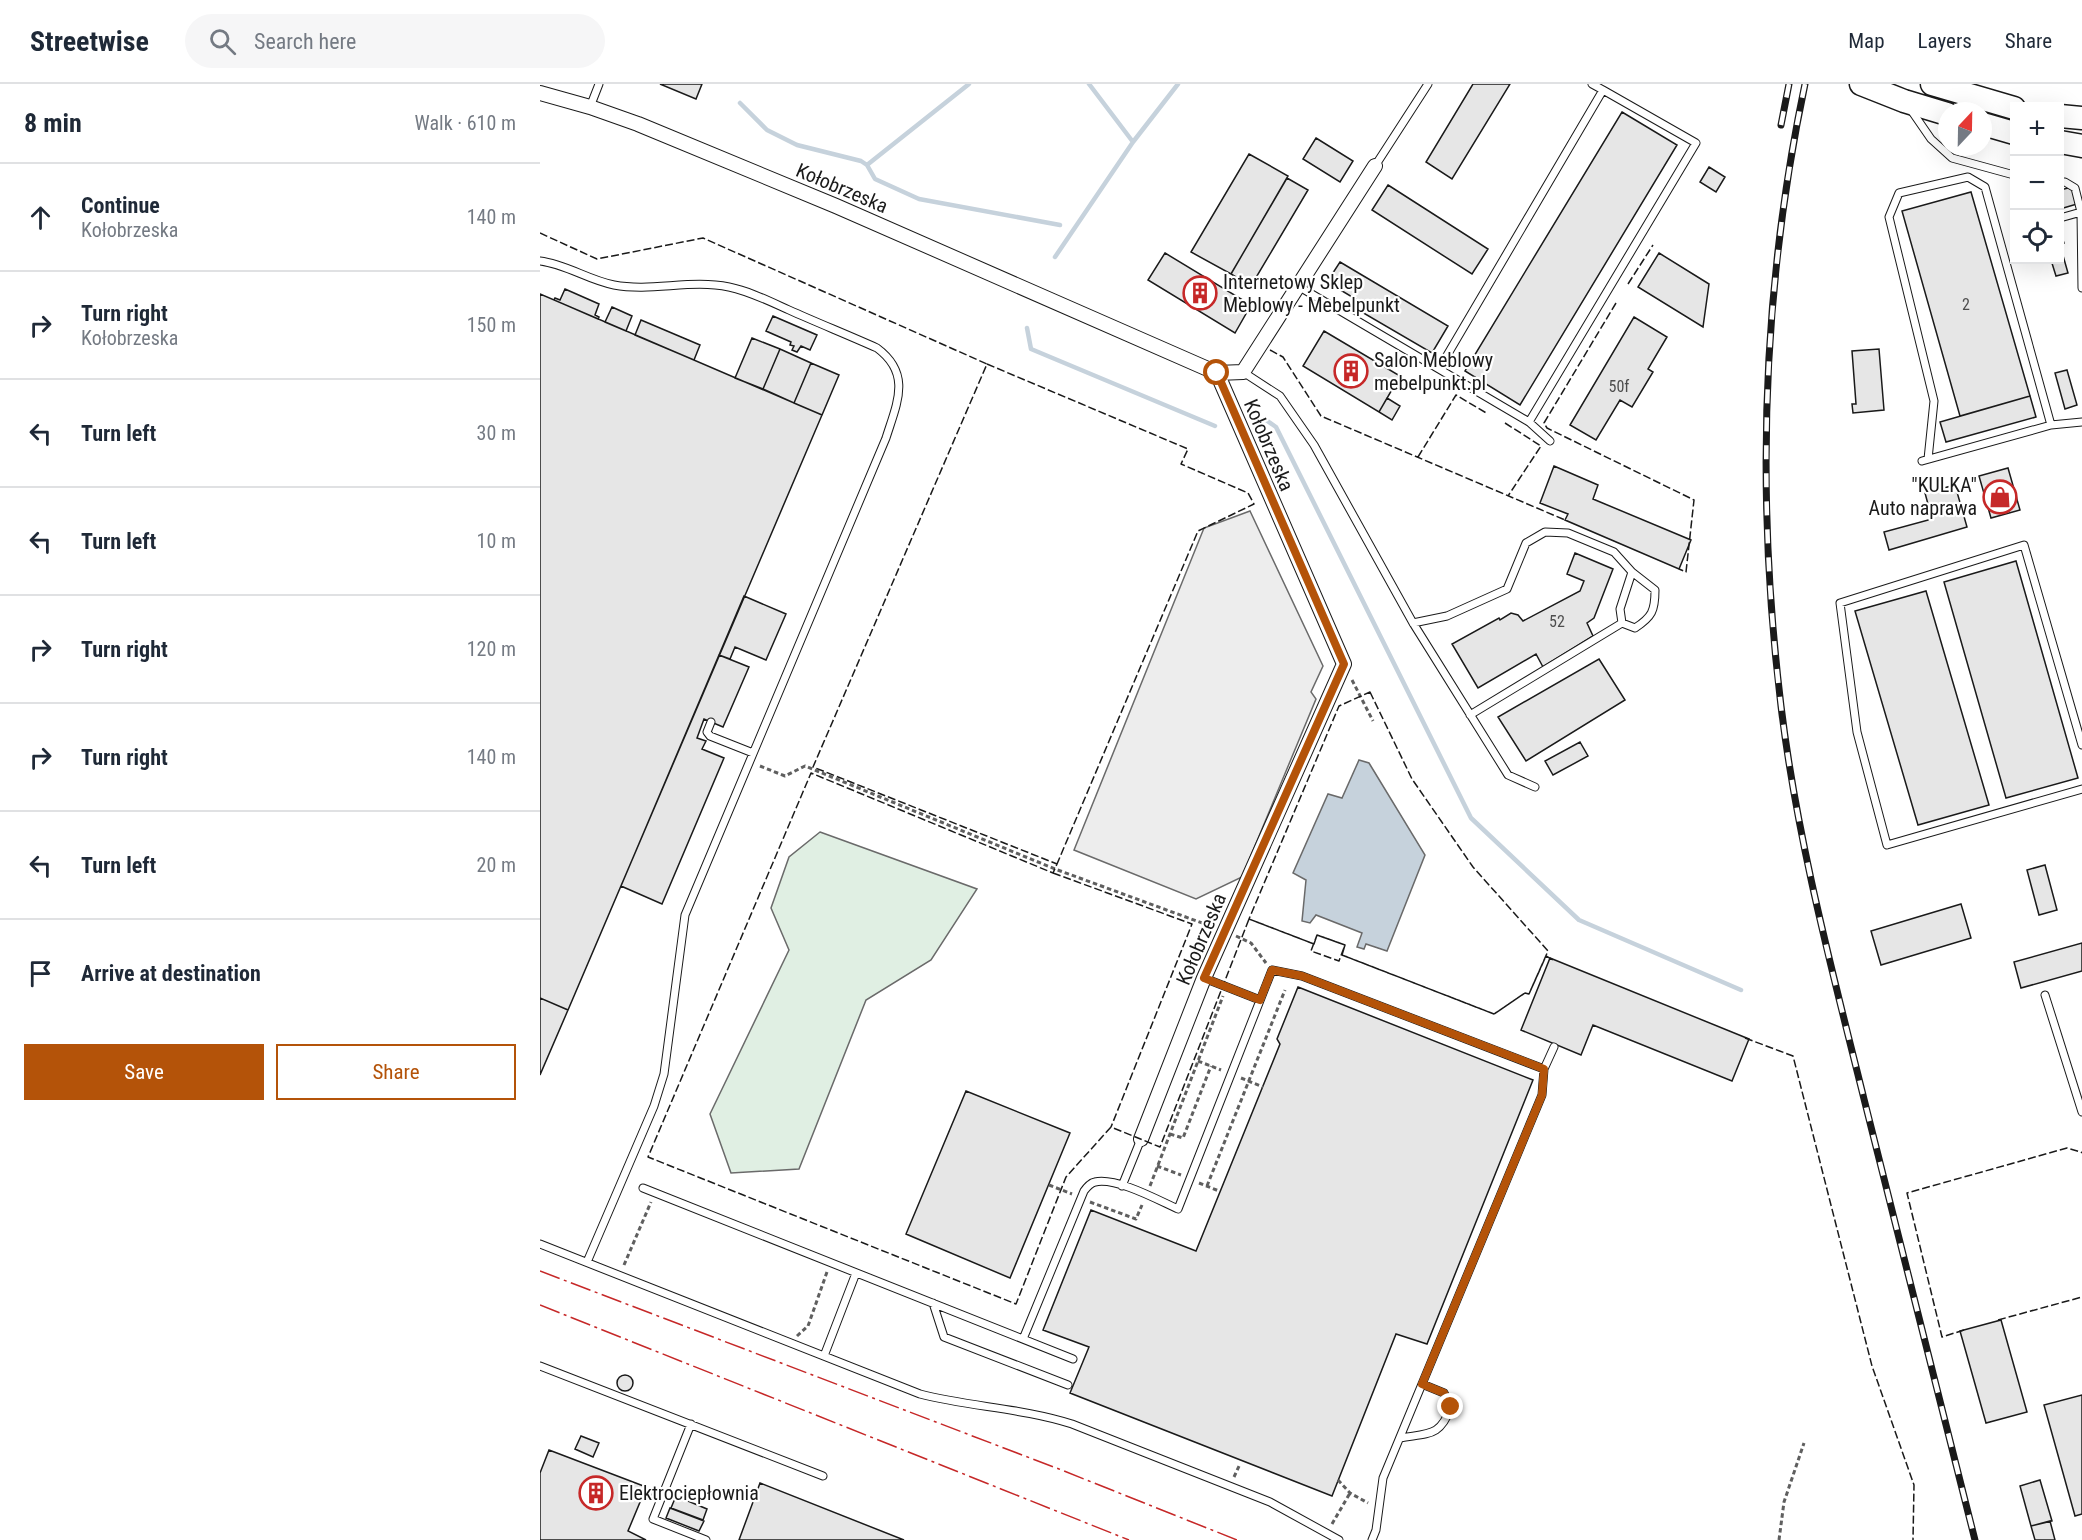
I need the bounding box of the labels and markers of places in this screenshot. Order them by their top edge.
place label: Internetowy Sklep Meblowy - Mebelpunkt [1223,270,1400,317]
building icon: Internetowy Sklep Meblowy - Mebelpunkt [1182,275,1218,311]
place label: Salon Meblowy mebelpunkt.pl [1374,348,1493,395]
building icon: Salon Meblowy mebelpunkt.pl [1333,353,1369,389]
place label: "KULKA" Auto naprawa [1869,473,1977,520]
shop icon: "KULKA" Auto naprawa [1982,479,2018,515]
building icon: Elektrociepłownia [578,1475,614,1511]
place label: Elektrociepłownia [619,1481,759,1505]

